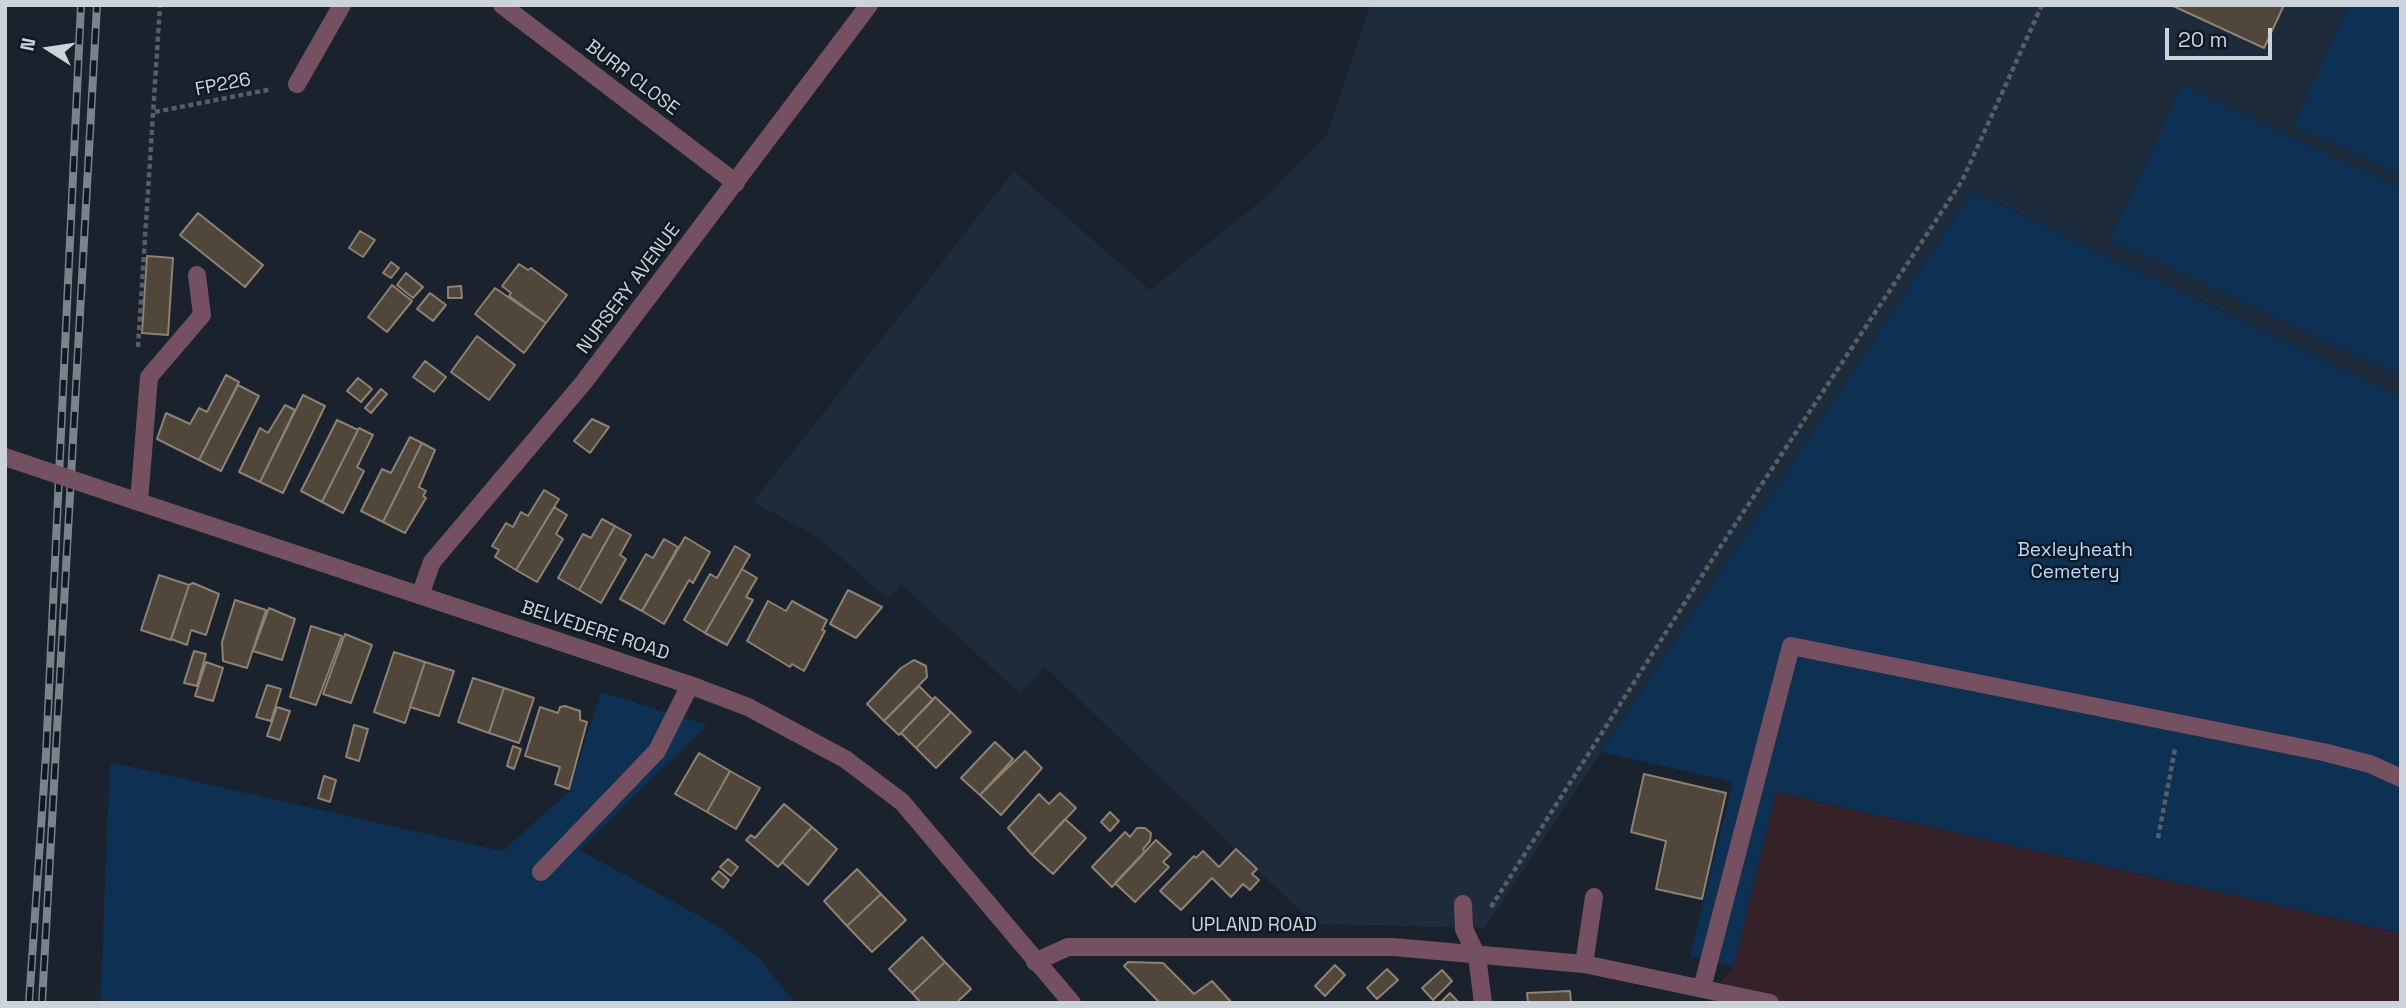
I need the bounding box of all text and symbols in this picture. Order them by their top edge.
north arrow [14,14,84,84]
scale bar [2168,14,2275,58]
text: 20 m [2178,26,2228,53]
street label: BURR CLOSE [581,35,683,121]
text: N [14,36,42,53]
street label: FP226 [193,68,253,102]
street label: NURSERY AVENUE [573,219,685,359]
park label: Bexleyheath Cemetery [2017,540,2133,584]
street label: BELVEDERE ROAD [518,596,672,666]
street label: UPLAND ROAD [1191,915,1317,937]

